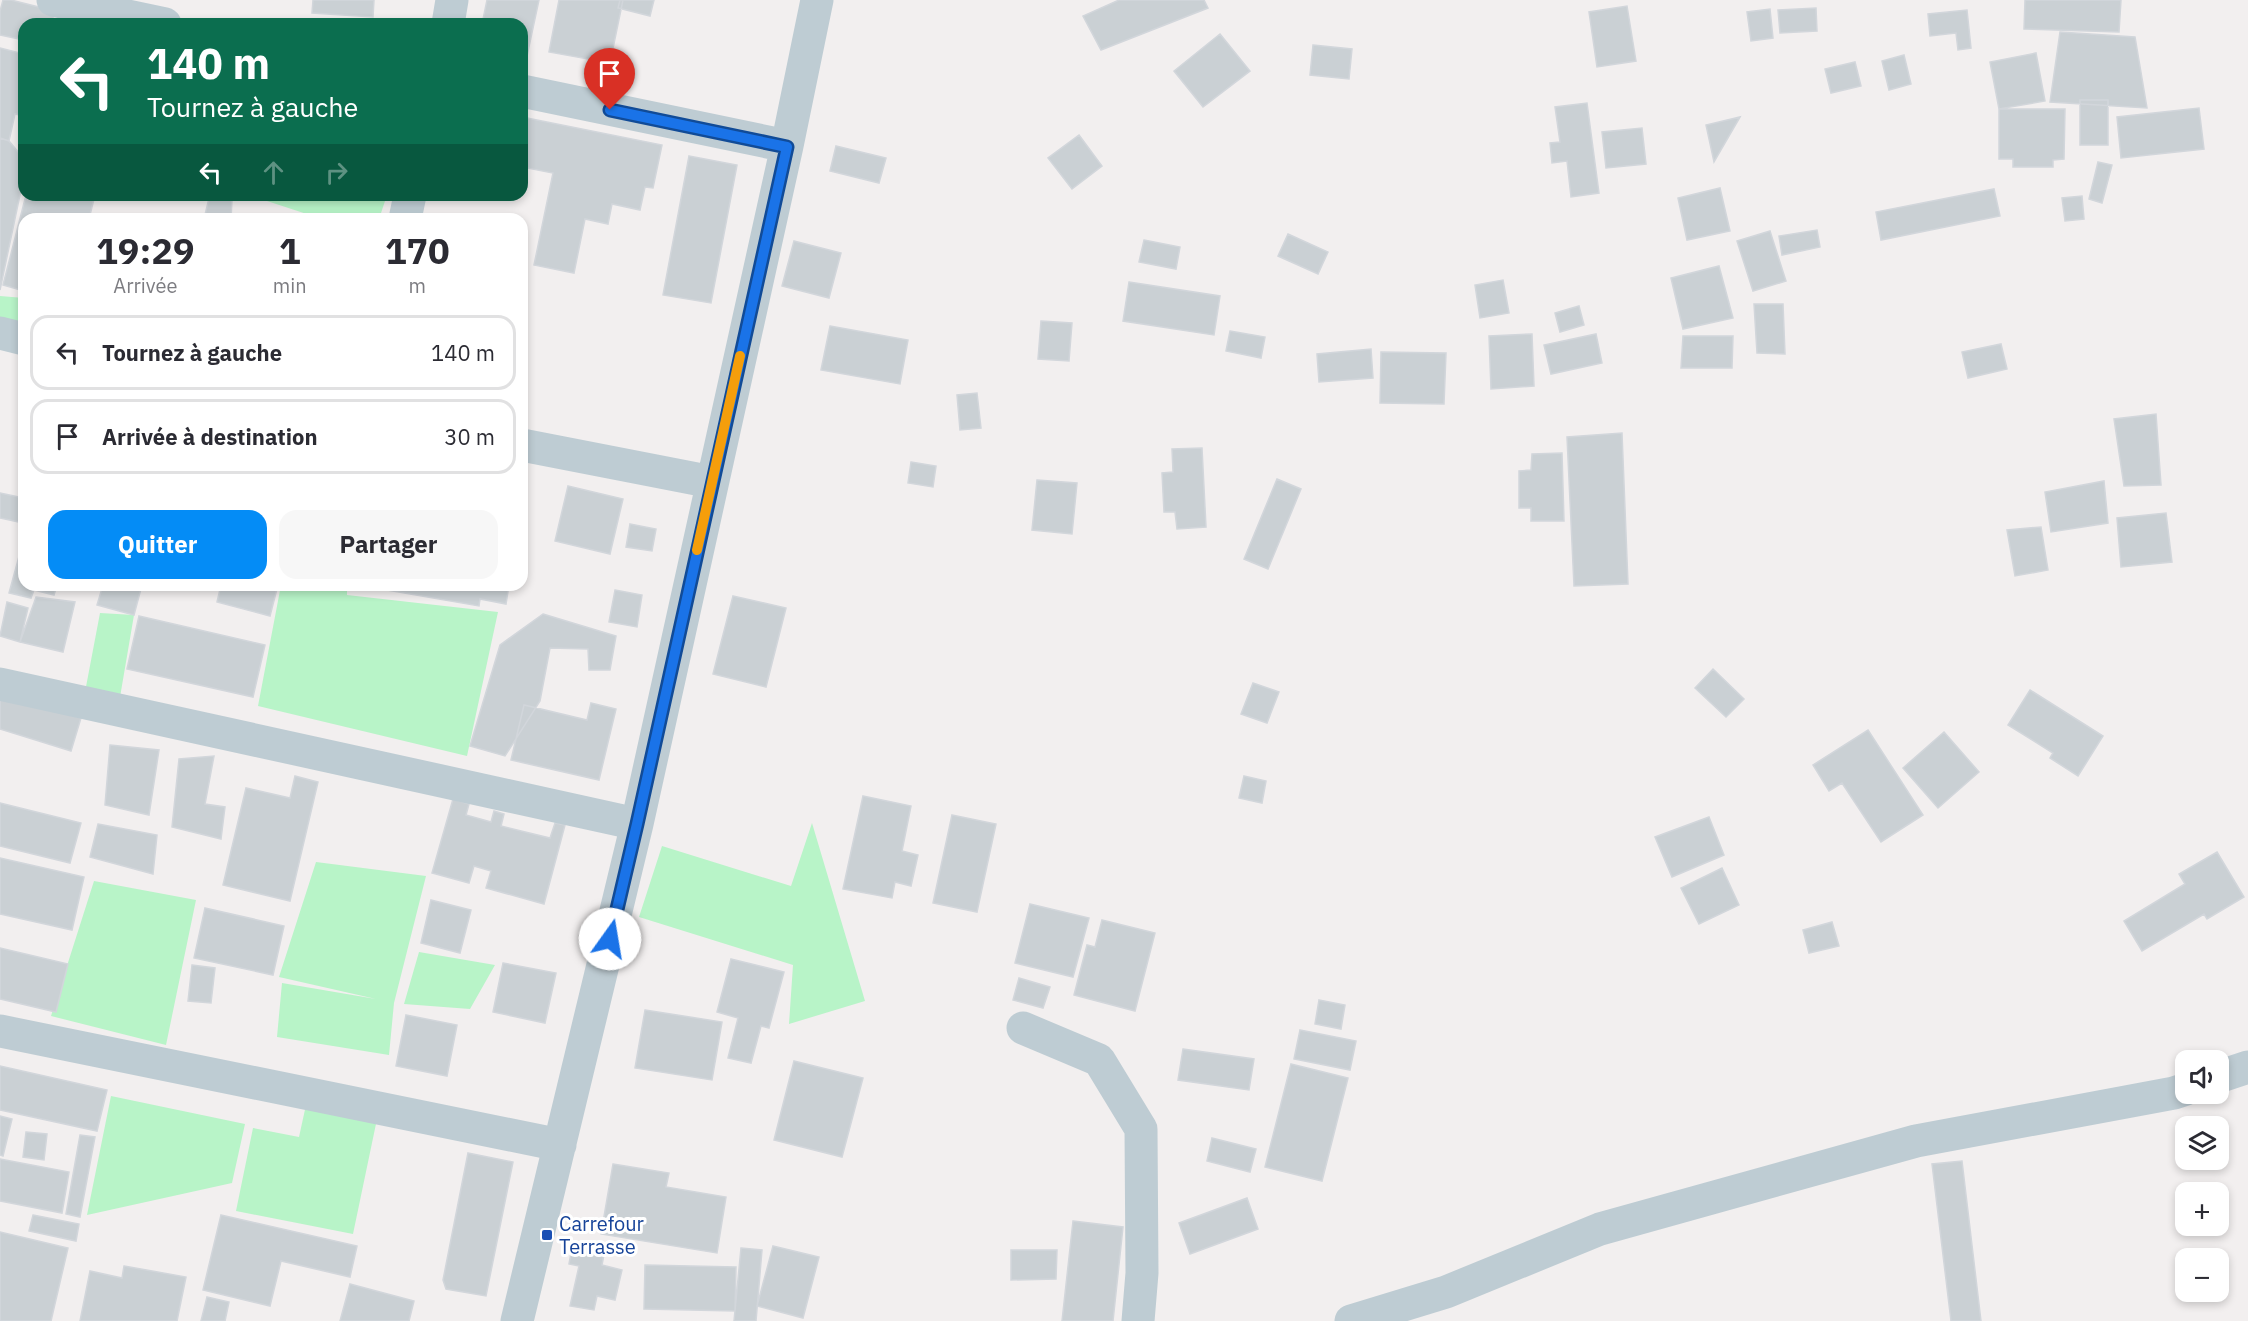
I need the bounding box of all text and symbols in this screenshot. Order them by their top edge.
text: 140 m [147,36,270,91]
icon: left [48,42,126,120]
pin [584,48,635,110]
icon: arrive [593,57,626,90]
text: Tournez à gauche [147,89,358,124]
icon: left [194,156,227,189]
icon: ahead [257,156,290,189]
icon: right [320,156,353,189]
text: 19:29 [96,227,195,274]
text: 1 [279,227,301,274]
text: 170 [385,227,450,274]
text: Arrivée [113,272,177,299]
text: min [273,272,307,299]
text: m [409,272,426,299]
icon: left [51,336,84,369]
text: Tournez à gauche [102,338,282,367]
text: 140 m [431,338,495,367]
icon: arrive [51,420,84,453]
text: Arrivée à destination [102,422,318,451]
text: 30 m [444,422,495,451]
button: Quitter [48,510,267,579]
button: Partager [279,510,498,579]
position arrow [578,907,642,971]
map controls [2175,1050,2229,1302]
button: sound [2175,1050,2229,1104]
button: layers [2175,1116,2229,1170]
button: + [2175,1182,2229,1236]
place label: Carrefour Terrasse [559,1210,644,1260]
marker: Carrefour Terrasse [540,1228,554,1242]
button: − [2175,1248,2229,1302]

